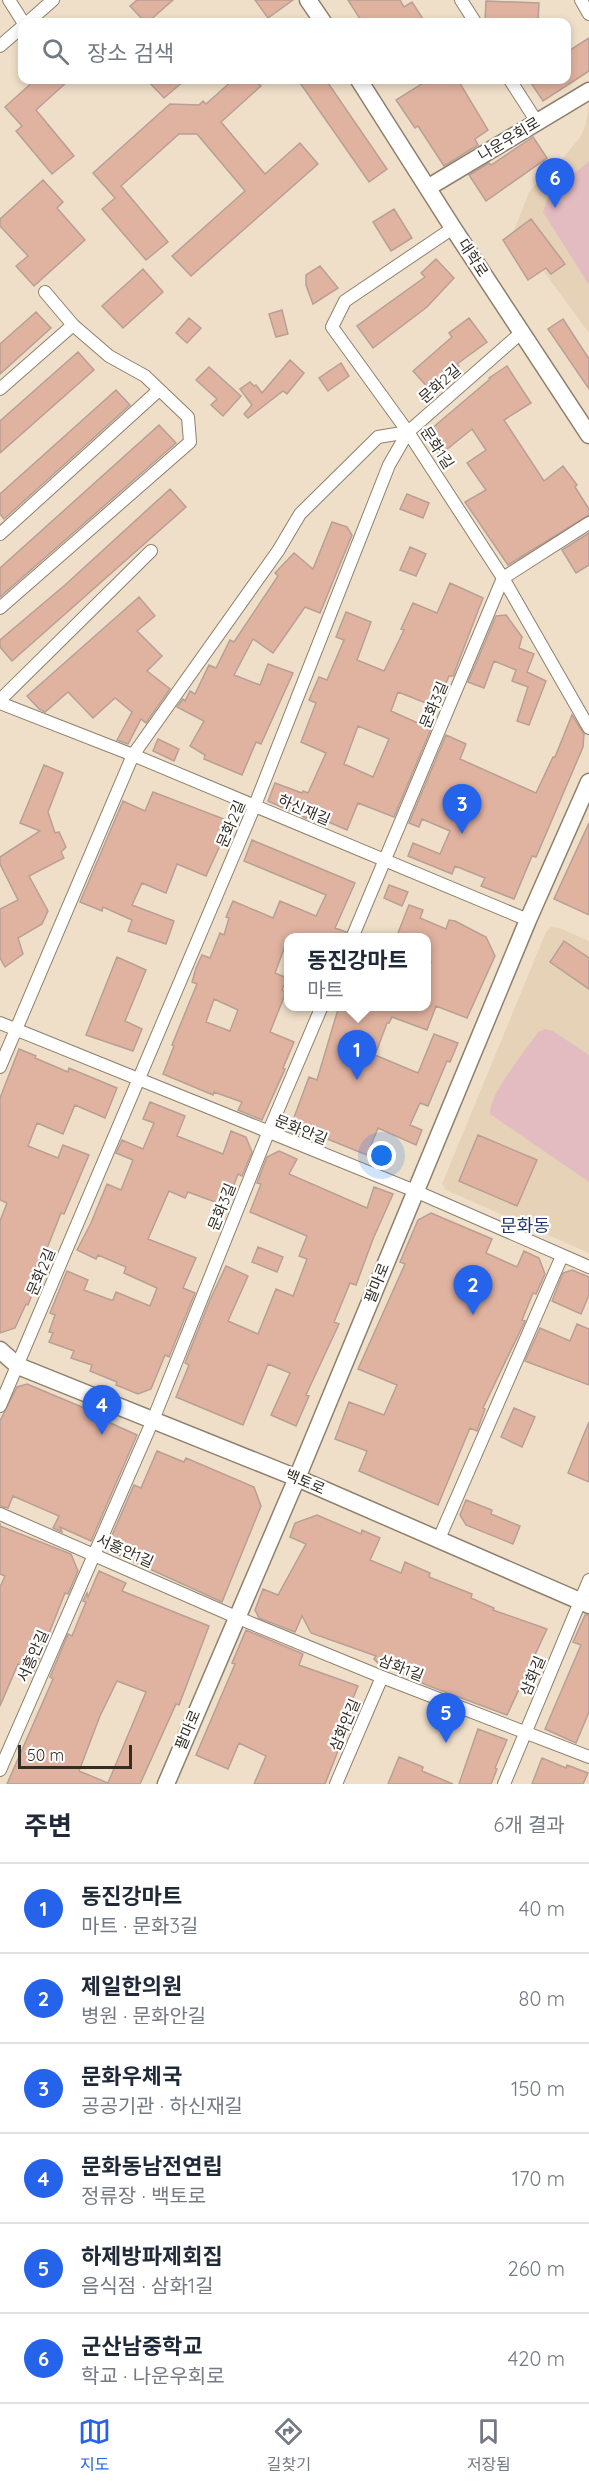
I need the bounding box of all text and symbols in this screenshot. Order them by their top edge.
search box [18,18,571,84]
icon: search [39,35,72,68]
text: 장소 검색 [87,39,174,67]
street label: 나운우회로 [474,113,543,164]
pin: 6 [536,158,574,208]
street label: 대학로 [454,235,493,280]
street label: 문화2길 [415,360,465,407]
street label: 문화1길 [417,423,458,473]
street label: 문화3길 [415,678,452,731]
pin: 3 [442,784,482,834]
street label: 하신재길 [275,790,333,829]
street label: 문화2길 [212,797,249,850]
popup [284,933,431,1011]
text: 동진강마트 [307,946,408,974]
text: 마트 [307,977,344,1002]
pin: 1 [338,1030,376,1080]
street label: 문화안길 [272,1110,330,1149]
your location [367,1141,396,1170]
street label: 문화3길 [204,1180,240,1233]
district label: 문화동 [500,1214,550,1237]
street label: 문화2길 [22,1245,59,1298]
street label: 팔마로 [360,1260,393,1306]
pin: 2 [454,1266,492,1315]
pin: 4 [82,1386,122,1435]
street label: 백토로 [282,1465,328,1498]
street label: 서흥안1길 [94,1530,157,1572]
street label: 서흥안길 [13,1627,52,1685]
street label: 삼화1길 [376,1650,427,1685]
street label: 삼화길 [516,1653,549,1699]
pin: 5 [426,1694,466,1743]
street label: 삼화안길 [325,1696,364,1754]
street label: 팔마로 [171,1707,204,1753]
scale bar [18,1742,132,1770]
text: 50 m [27,1745,64,1765]
text: 주변 [24,1809,72,1842]
text: 6개 결과 [494,1812,565,1837]
text: 동진강마트 [81,1882,182,1910]
text: 1 [40,1896,47,1921]
text: 40 m [519,1896,565,1921]
text: 마트 · 문화3길 [81,1913,198,1938]
text: 제일한의원 [81,1972,182,2000]
text: 2 [38,1986,49,2011]
text: 80 m [519,1986,565,2011]
text: 병원 · 문화안길 [81,2003,206,2028]
text: 문화우체국 [81,2062,182,2090]
text: 3 [38,2076,49,2101]
text: 150 m [511,2076,565,2101]
text: 공공기관 · 하신재길 [81,2093,243,2118]
text: 문화동남전연립 [81,2152,223,2180]
text: 4 [38,2166,49,2191]
text: 170 m [512,2166,565,2191]
text: 정류장 · 백토로 [81,2183,206,2208]
text: 하제방파제회집 [81,2242,223,2270]
text: 5 [38,2256,49,2281]
text: 260 m [508,2256,565,2281]
text: 음식점 · 삼화1길 [81,2273,214,2298]
text: 군산남중학교 [81,2332,202,2360]
text: 6 [38,2346,49,2371]
text: 420 m [508,2346,565,2371]
text: 학교 · 나운우회로 [81,2363,225,2388]
tab: 지도 [78,2415,111,2475]
tab: 길찾기 [267,2415,311,2475]
tab: 저장됨 [467,2415,511,2475]

